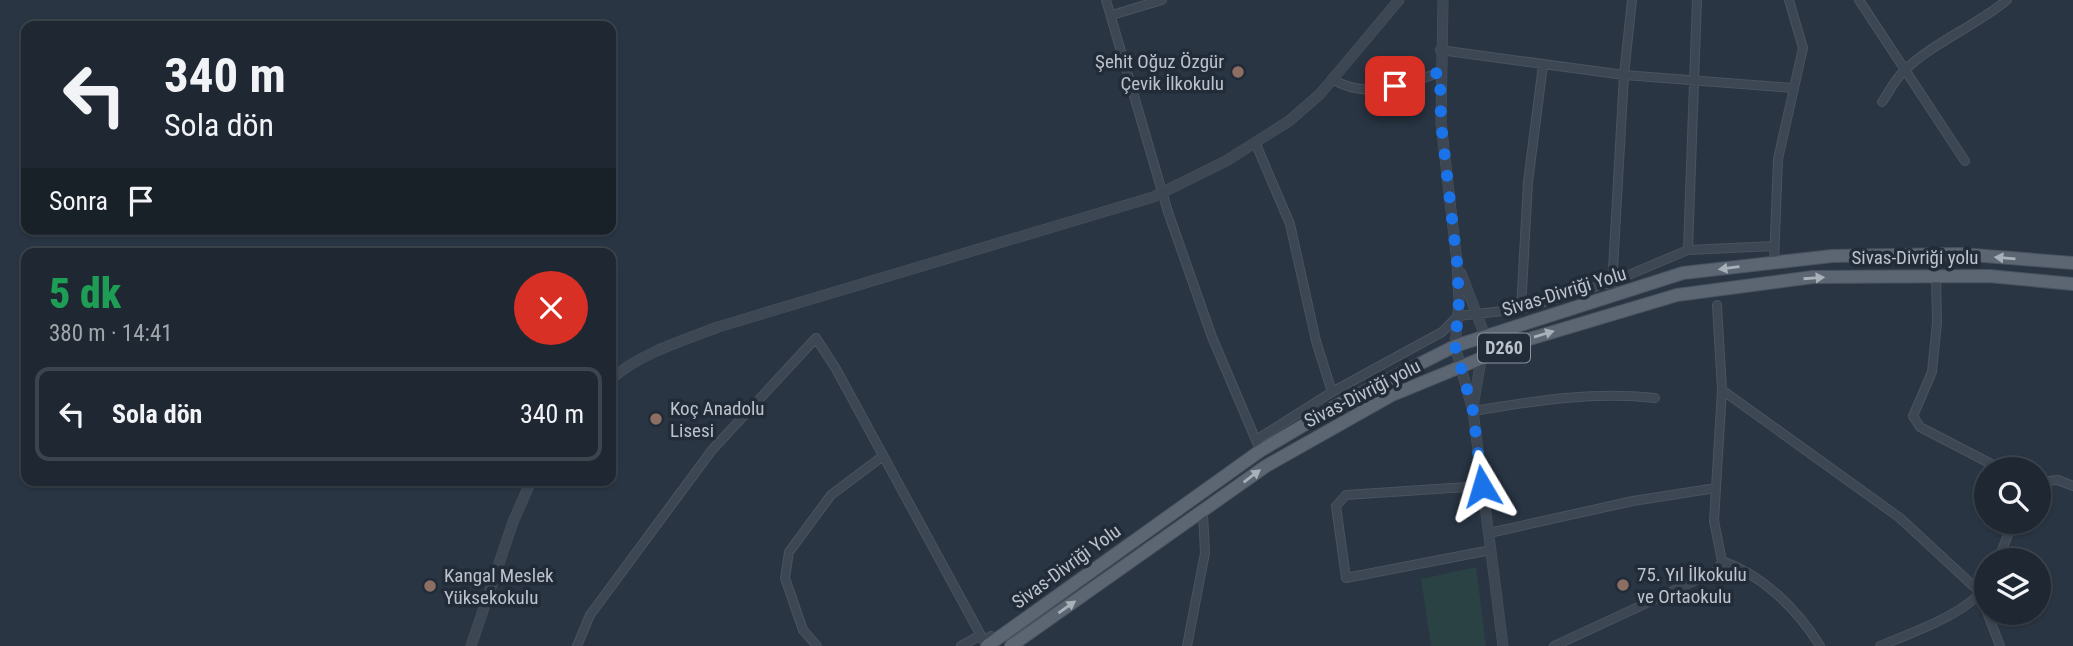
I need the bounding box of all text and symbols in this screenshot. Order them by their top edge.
text: 340 m [164,47,286,104]
icon: left [49,49,140,140]
place label: Şehit Oğuz Özgür Çevik İlkokulu [1095,50,1224,95]
pin [1365,56,1425,116]
marker: Şehit Oğuz Özgür Çevik İlkokulu [1230,64,1246,80]
icon: arrive [1376,67,1414,105]
text: Sola dön [164,106,274,144]
icon: arrive [122,182,160,220]
text: Sonra [49,186,108,216]
street label: Sivas-Divriği yolu [1851,246,1979,269]
one-way arrow [1994,252,2016,263]
street label: Sivas-Divriği Yolu [1499,262,1629,321]
one-way arrow [1718,263,1740,274]
text: 5 dk [49,269,121,318]
button: close [514,271,588,345]
one-way arrow [1803,272,1825,283]
text: 380 m · 14:41 [49,320,173,347]
one-way arrow [1534,329,1555,339]
road number: D260 [1478,334,1530,362]
street label: Sivas-Divriği yolu [1300,354,1424,433]
icon: left [53,395,91,433]
place label: Koç Anadolu Lisesi [670,397,765,442]
text: Sola dön [112,399,202,429]
text: 340 m [520,399,584,429]
marker: Koç Anadolu Lisesi [648,411,664,427]
position arrow [1445,449,1519,523]
map controls [1974,457,2051,625]
button: search [1974,457,2051,534]
one-way arrow [1243,468,1261,483]
street label: Sivas-Divriği Yolu [1007,519,1125,614]
button: layers [1974,548,2051,625]
place label: 75. Yıl İlkokulu ve Ortaokulu [1637,563,1747,608]
place label: Kangal Meslek Yüksekokulu [444,564,554,609]
marker: 75. Yıl İlkokulu ve Ortaokulu [1615,577,1631,593]
marker: Kangal Meslek Yüksekokulu [422,578,438,594]
one-way arrow [1058,600,1076,614]

